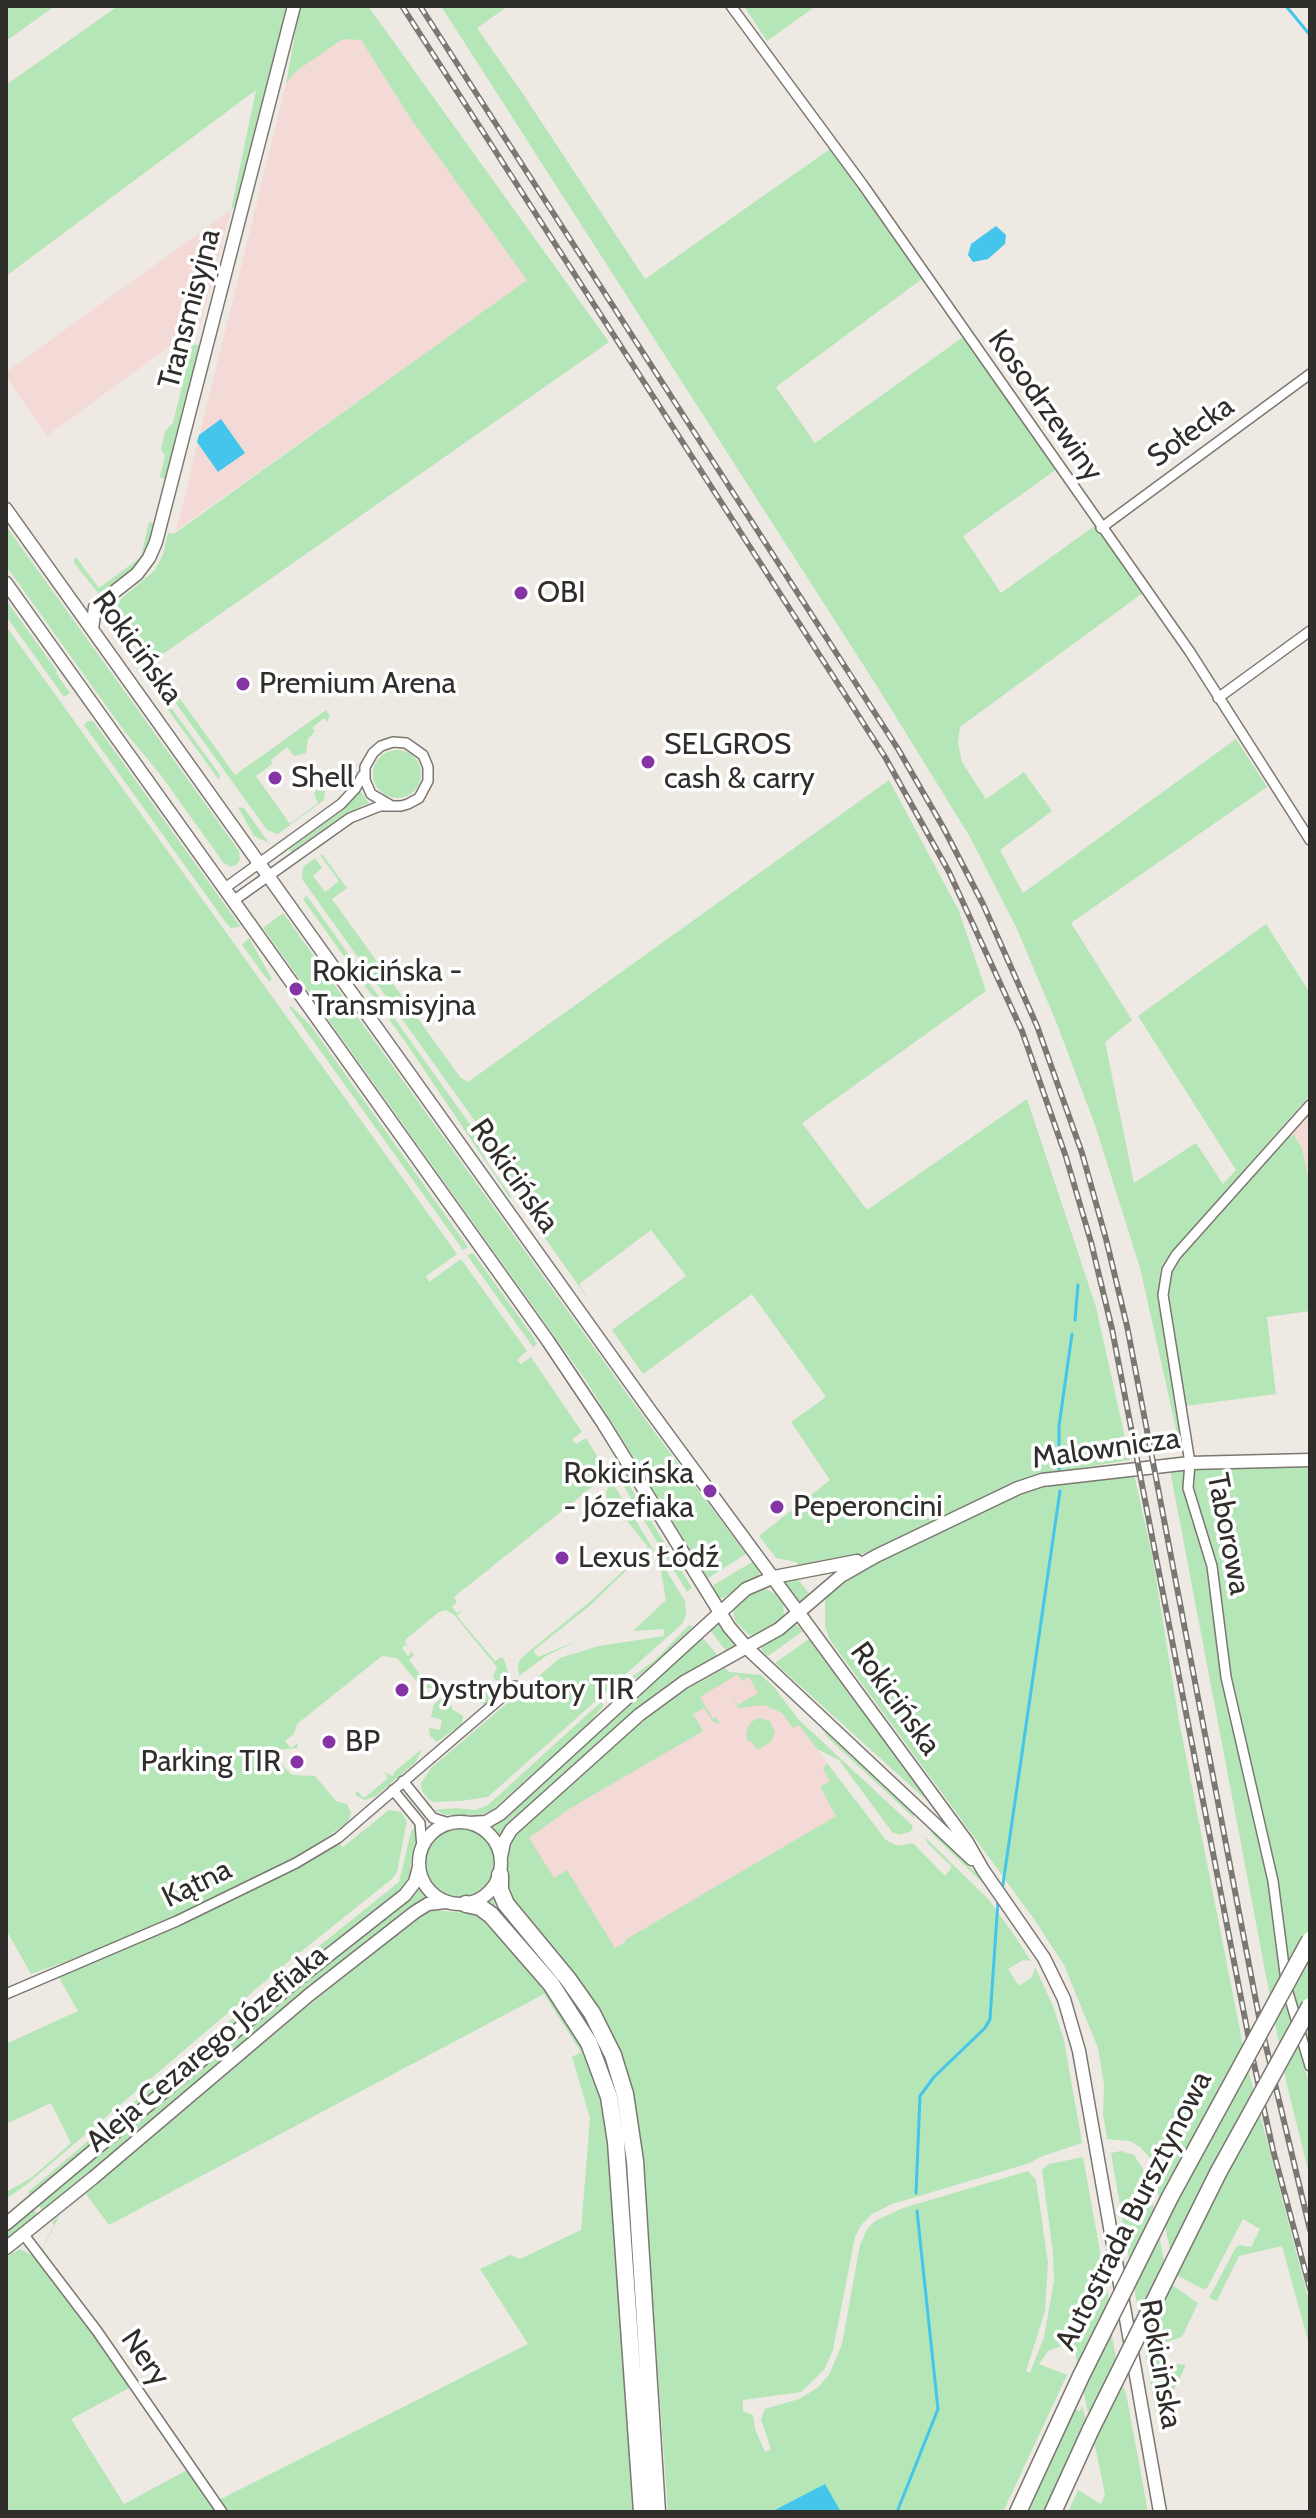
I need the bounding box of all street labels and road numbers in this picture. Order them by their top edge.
street label: Transmisyjna [151,225,229,393]
street label: Kosodrzewiny [980,323,1110,489]
street label: Sołecka [1141,389,1241,475]
street label: Rokicińska [84,585,190,711]
street label: Rokicińska [462,1112,566,1240]
street label: Malownicza [1030,1421,1182,1477]
street label: Taborowa [1199,1470,1257,1598]
street label: Rokicińska [842,1636,948,1762]
street label: Kątna [156,1852,238,1916]
street label: Aleja Cezarego Józefiaka [79,1938,335,2160]
street label: Autostrada Bursztynowa [1048,2066,1220,2356]
street label: Rokicińska [1131,2297,1189,2431]
street label: Nery [113,2323,177,2393]

